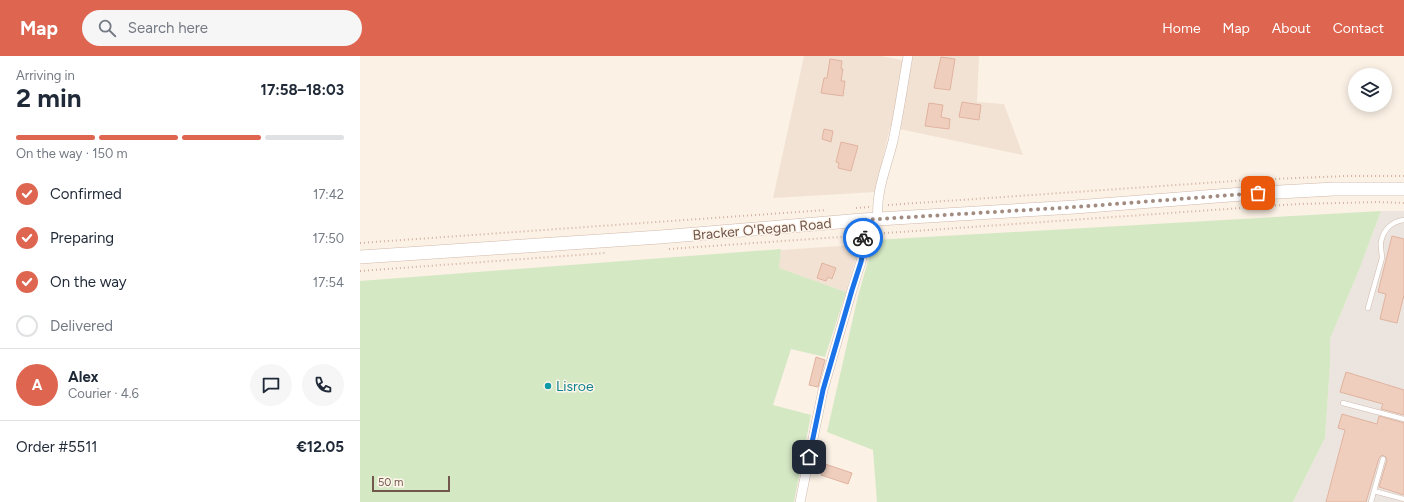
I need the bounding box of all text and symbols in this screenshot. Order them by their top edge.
search box [82,10,362,46]
text: Map [20,17,58,40]
icon: search [96,17,118,39]
text: Search here [128,19,208,37]
text: Home [1162,20,1201,37]
text: Map [1223,20,1250,37]
text: About [1272,20,1311,37]
text: Contact [1333,20,1384,37]
text: Arriving in [16,68,75,83]
map controls [1348,68,1392,112]
button: layers [1348,68,1392,112]
text: 17:58–18:03 [261,81,344,99]
text: 2 min [16,82,82,114]
text: On the way · 150 m [16,146,128,161]
pin [1241,176,1275,210]
icon: bag [1247,182,1269,204]
icon: check [16,183,38,205]
text: Confirmed [50,185,122,203]
text: 17:42 [313,187,344,202]
street label: Bracker O'Regan Road [692,215,832,244]
courier [843,218,883,258]
icon: check [16,227,38,249]
icon: bike [852,227,874,249]
text: Preparing [50,229,114,247]
text: 17:50 [313,231,344,246]
icon: check [16,271,38,293]
text: On the way [50,273,127,291]
text: 17:54 [313,275,344,290]
text: Delivered [50,317,113,335]
button: chat [250,364,292,406]
button: phone [302,364,344,406]
text: Alex [68,368,98,386]
text: A [32,376,42,394]
place label: Lisroe [556,378,594,395]
marker: Lisroe [543,381,553,391]
text: Courier · 4.6 [68,386,139,401]
text: Order #5511 [16,438,98,456]
text: €12.05 [296,438,344,456]
pin [792,440,826,474]
icon: home [798,446,820,468]
scale bar [372,474,450,493]
text: 50 m [378,476,403,489]

